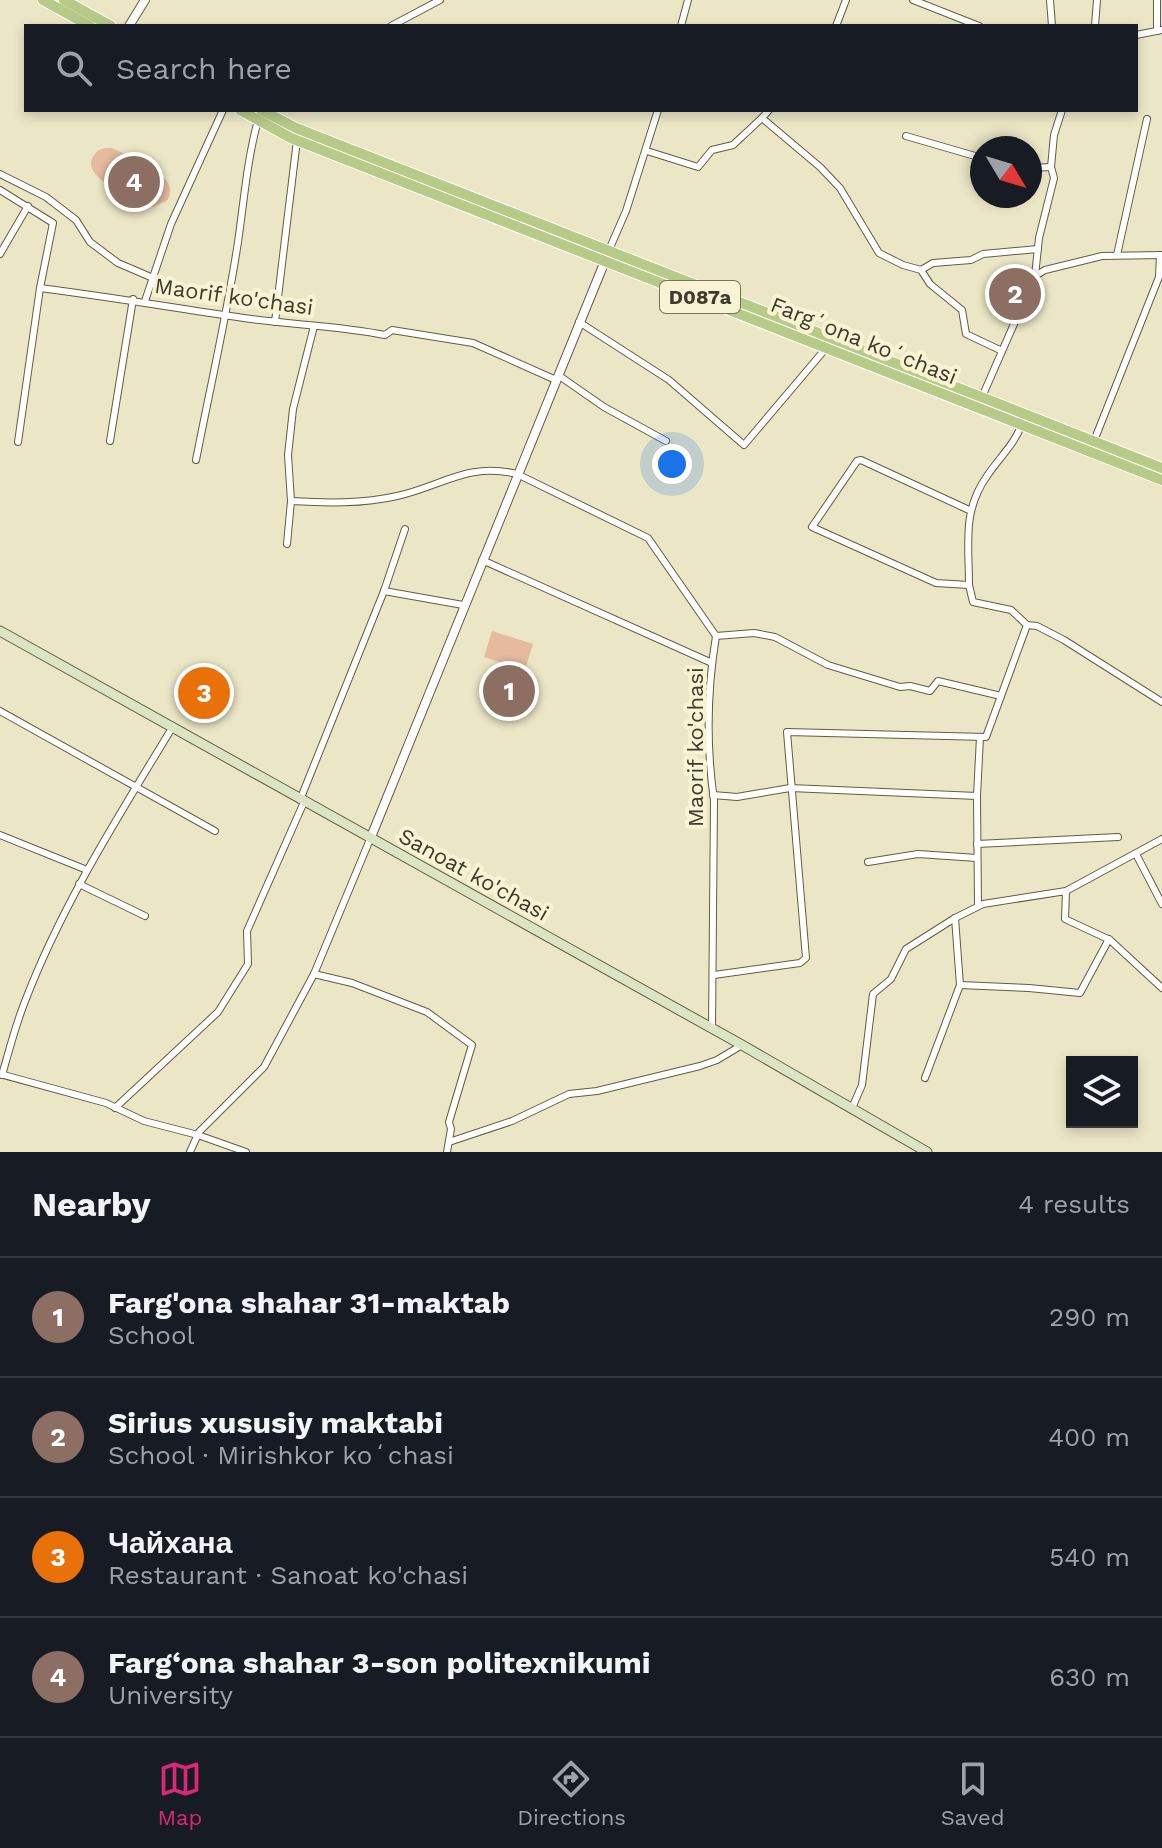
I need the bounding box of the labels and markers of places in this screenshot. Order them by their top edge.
pin: 4 [108,152,160,212]
pin: 2 [989,264,1041,324]
pin: 1 [483,661,535,721]
pin: 3 [178,663,230,723]

